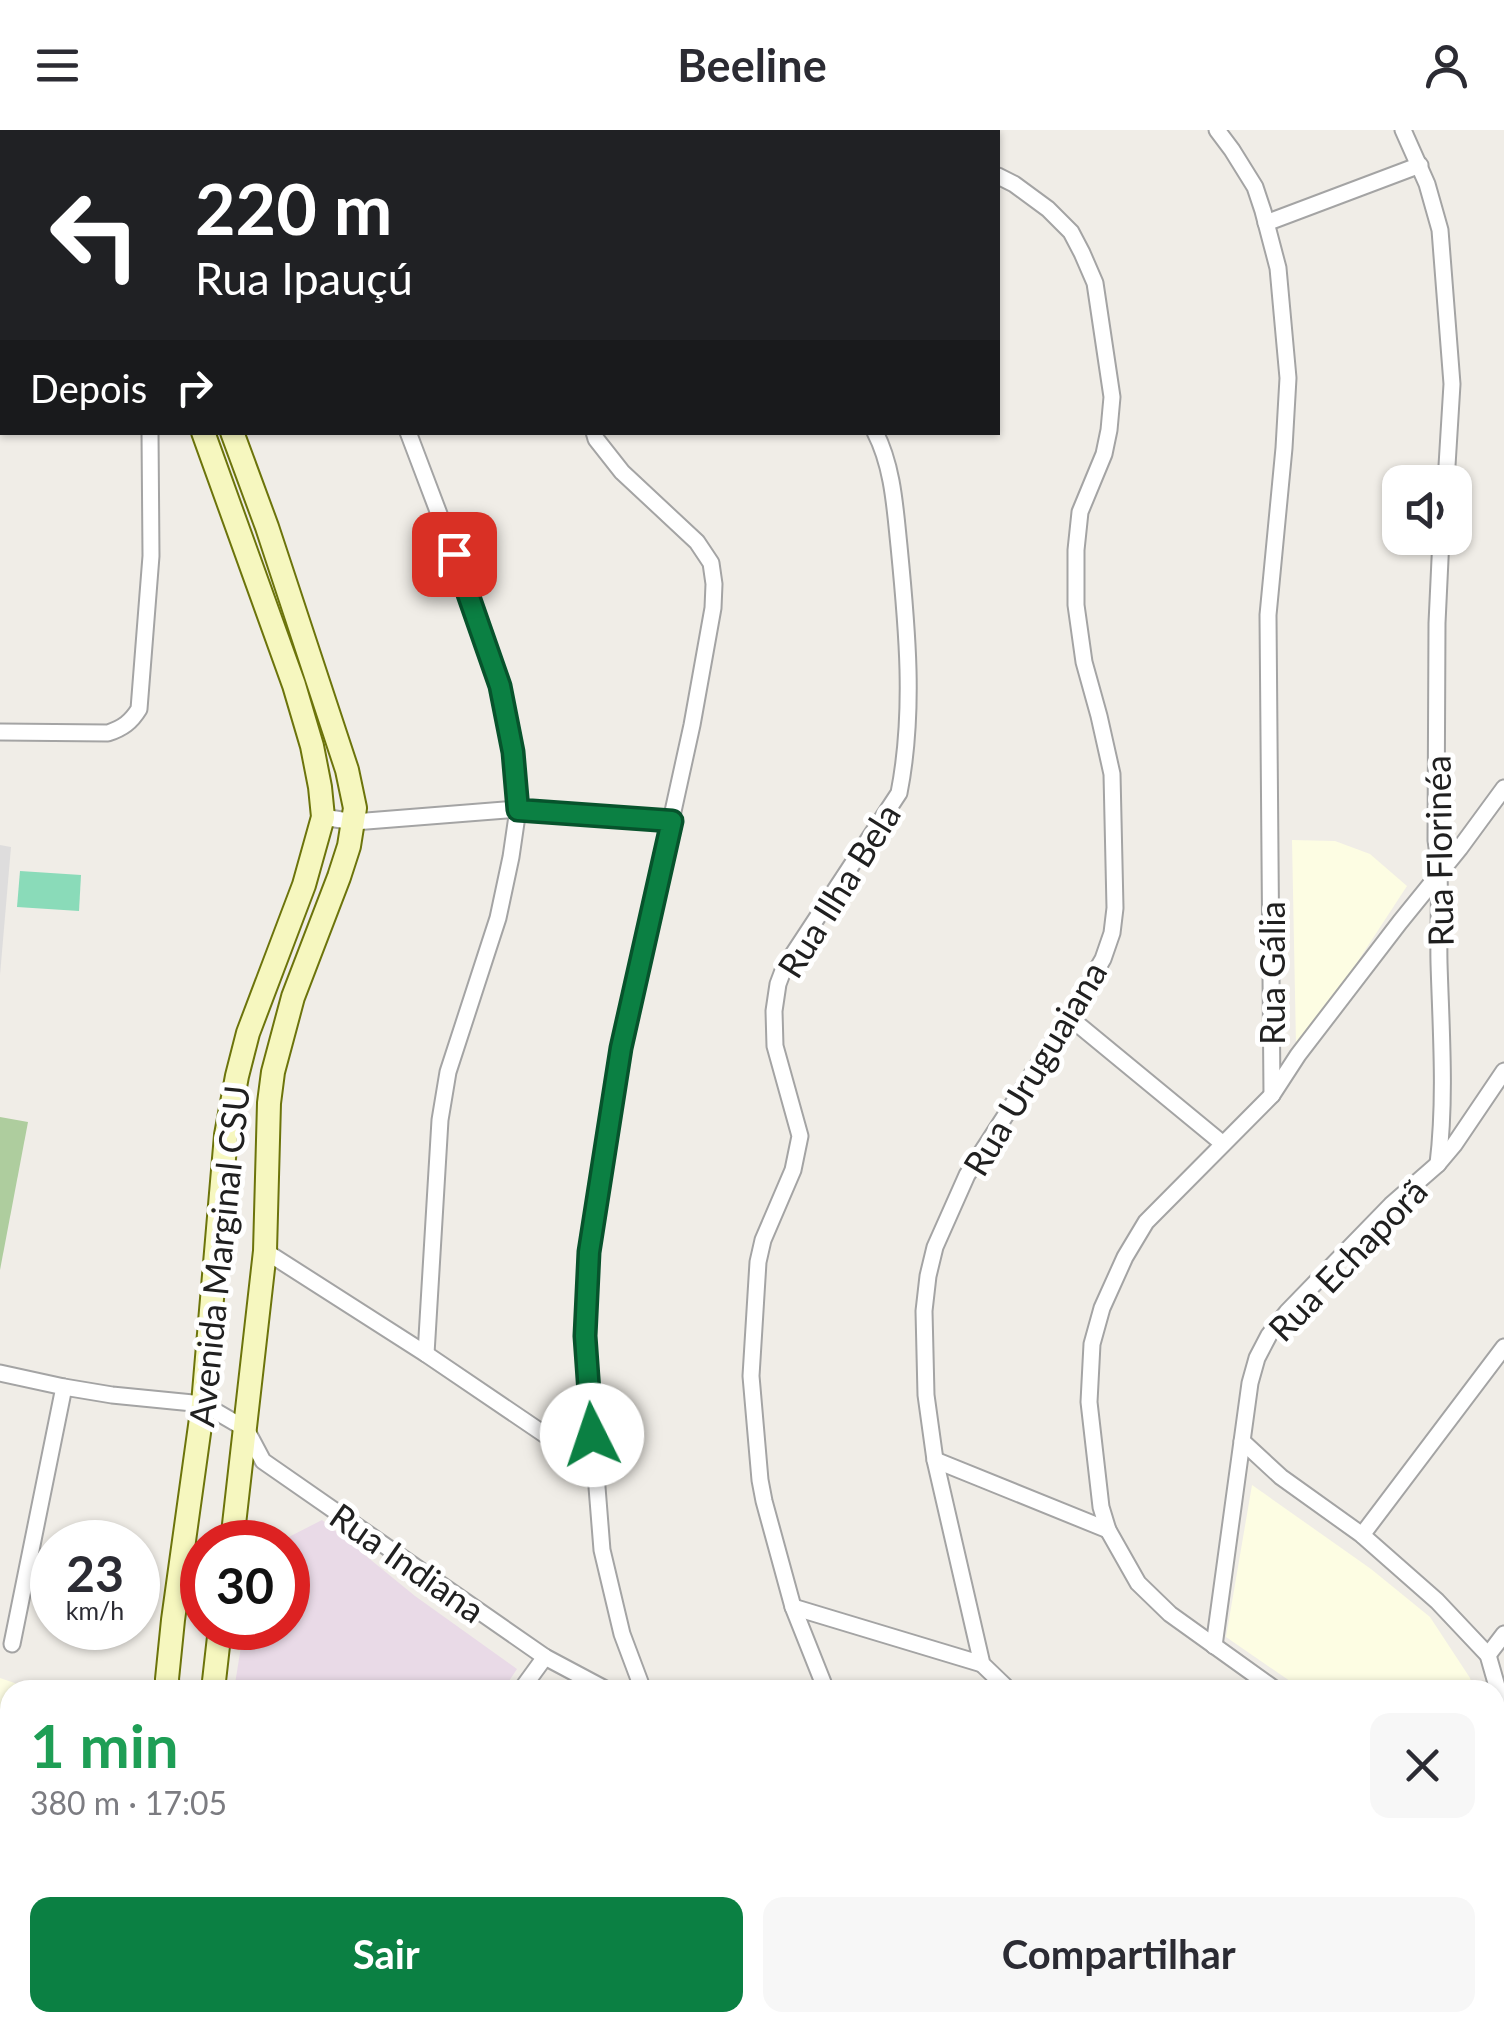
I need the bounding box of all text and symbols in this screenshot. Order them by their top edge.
icon: menu [30,38,85,93]
text: Beeline [677,38,827,92]
icon: person [1419,38,1474,93]
text: 220 m [195,166,392,250]
icon: left [30,170,160,300]
text: Rua Ipauçú [195,251,413,305]
icon: right [167,360,222,415]
text: Depois [30,365,147,411]
map controls [1382,465,1472,555]
button: sound [1382,465,1472,555]
pin [412,512,497,597]
icon: arrive [427,527,482,582]
street label: Rua Florinéa [1415,755,1461,947]
street label: Rua Ilha Bela [768,795,908,985]
street label: Rua Gália [1250,901,1292,1045]
street label: Rua Uruguaiana [954,953,1114,1183]
street label: Avenida Marginal CSU [179,1083,257,1429]
street label: Rua Echaporã [1259,1169,1435,1349]
position arrow [540,1383,644,1487]
street label: Rua Indiana [323,1494,493,1630]
speed limit sign: 30 [180,1520,310,1650]
text: 23 [66,1543,124,1603]
text: km/h [66,1595,124,1625]
text: 1 min [30,1709,179,1781]
button: close [1370,1713,1475,1818]
text: 380 m · 17:05 [30,1783,227,1822]
button: Sair [30,1897,743,2012]
button: Compartilhar [763,1897,1475,2012]

